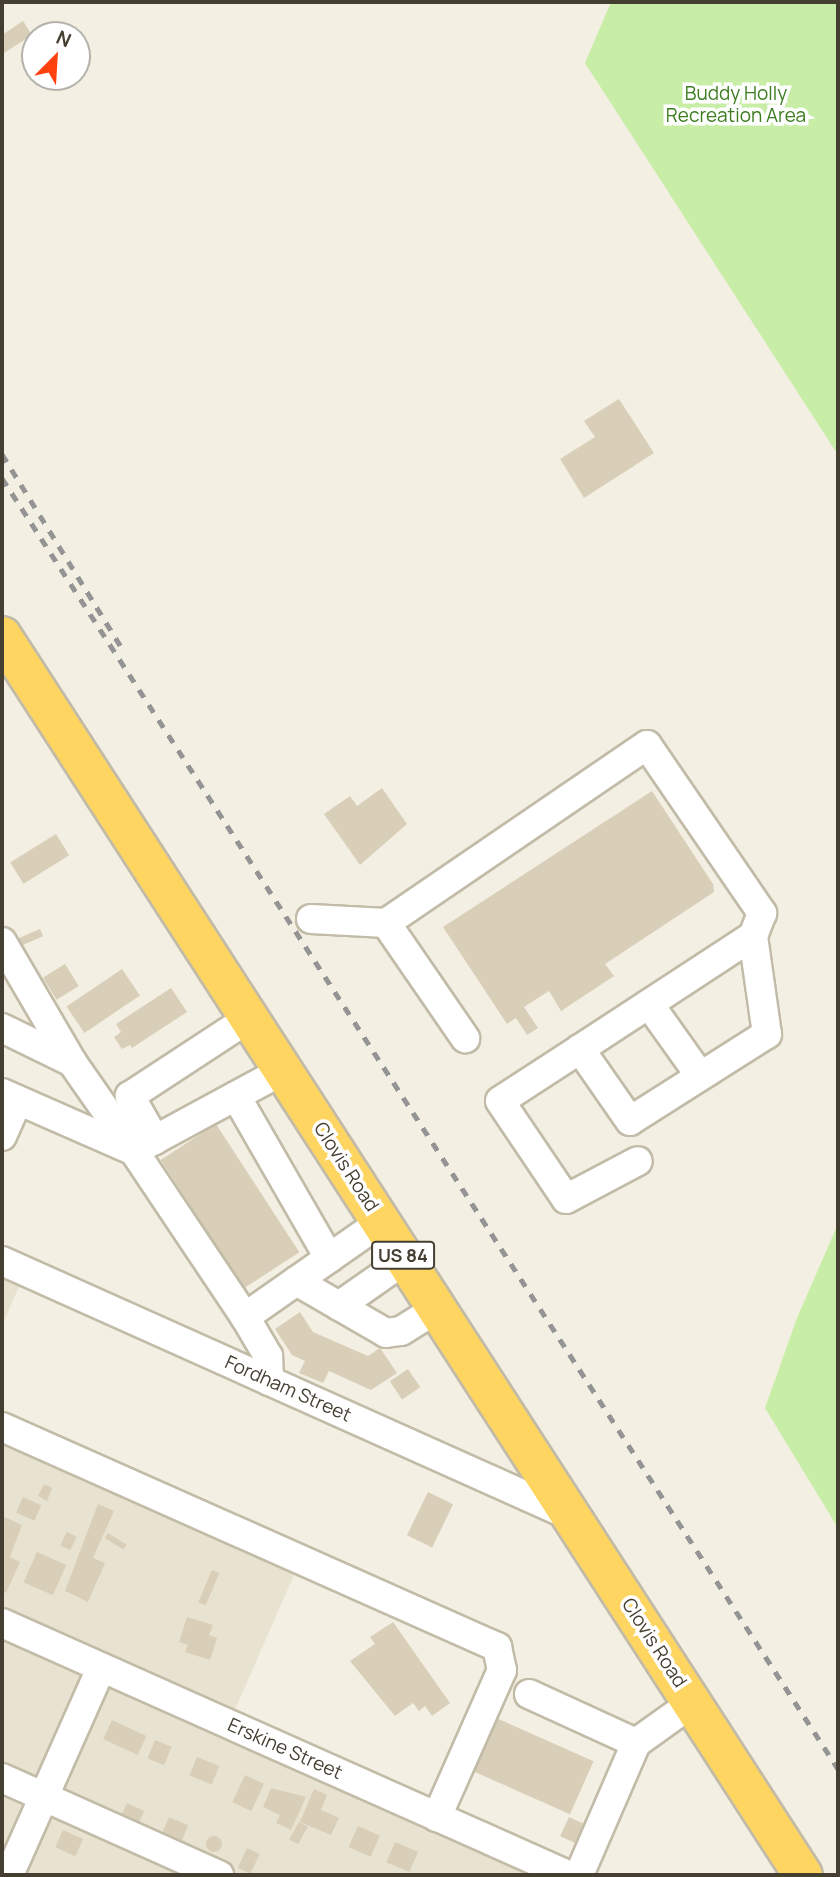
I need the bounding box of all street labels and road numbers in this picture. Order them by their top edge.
street label: Clovis Road [309,1118,383,1216]
road number: US 84 [370,1240,436,1270]
street label: Fordham Street [221,1351,355,1427]
street label: Clovis Road [617,1594,691,1692]
street label: Erskine Street [224,1714,346,1784]

